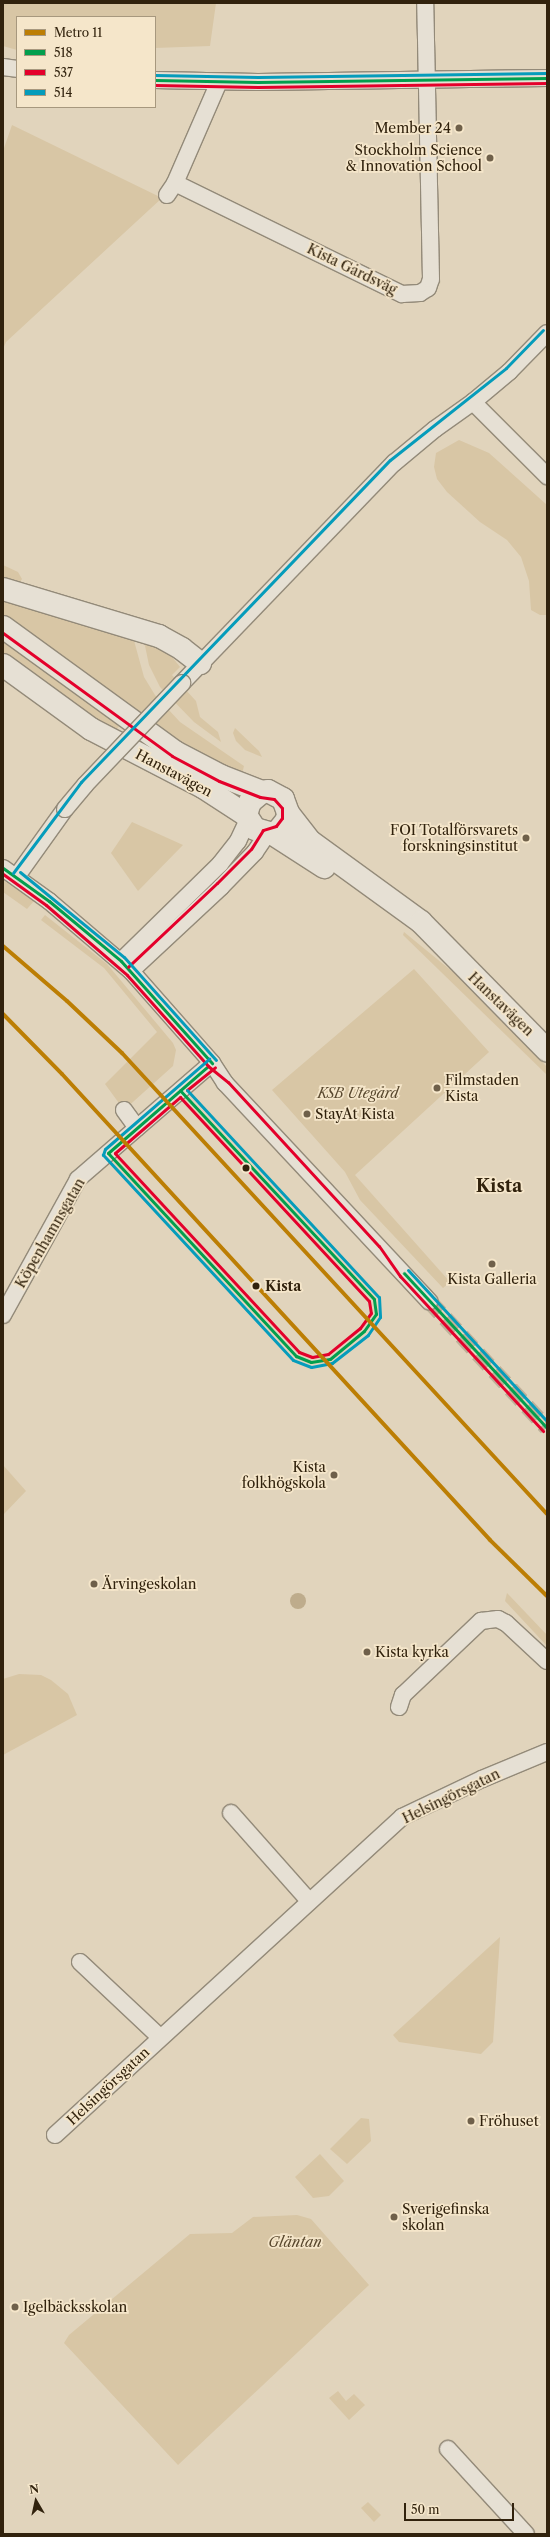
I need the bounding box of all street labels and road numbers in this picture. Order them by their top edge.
street label: Kista Gårdsväg [304,240,400,298]
street label: Hanstavägen [133,746,215,800]
street label: Hanstavägen [465,969,537,1039]
street label: Köpenhamnsgatan [12,1175,88,1291]
street label: Helsingörsgatan [399,1765,503,1827]
street label: Helsingörsgatan [63,2044,153,2128]

